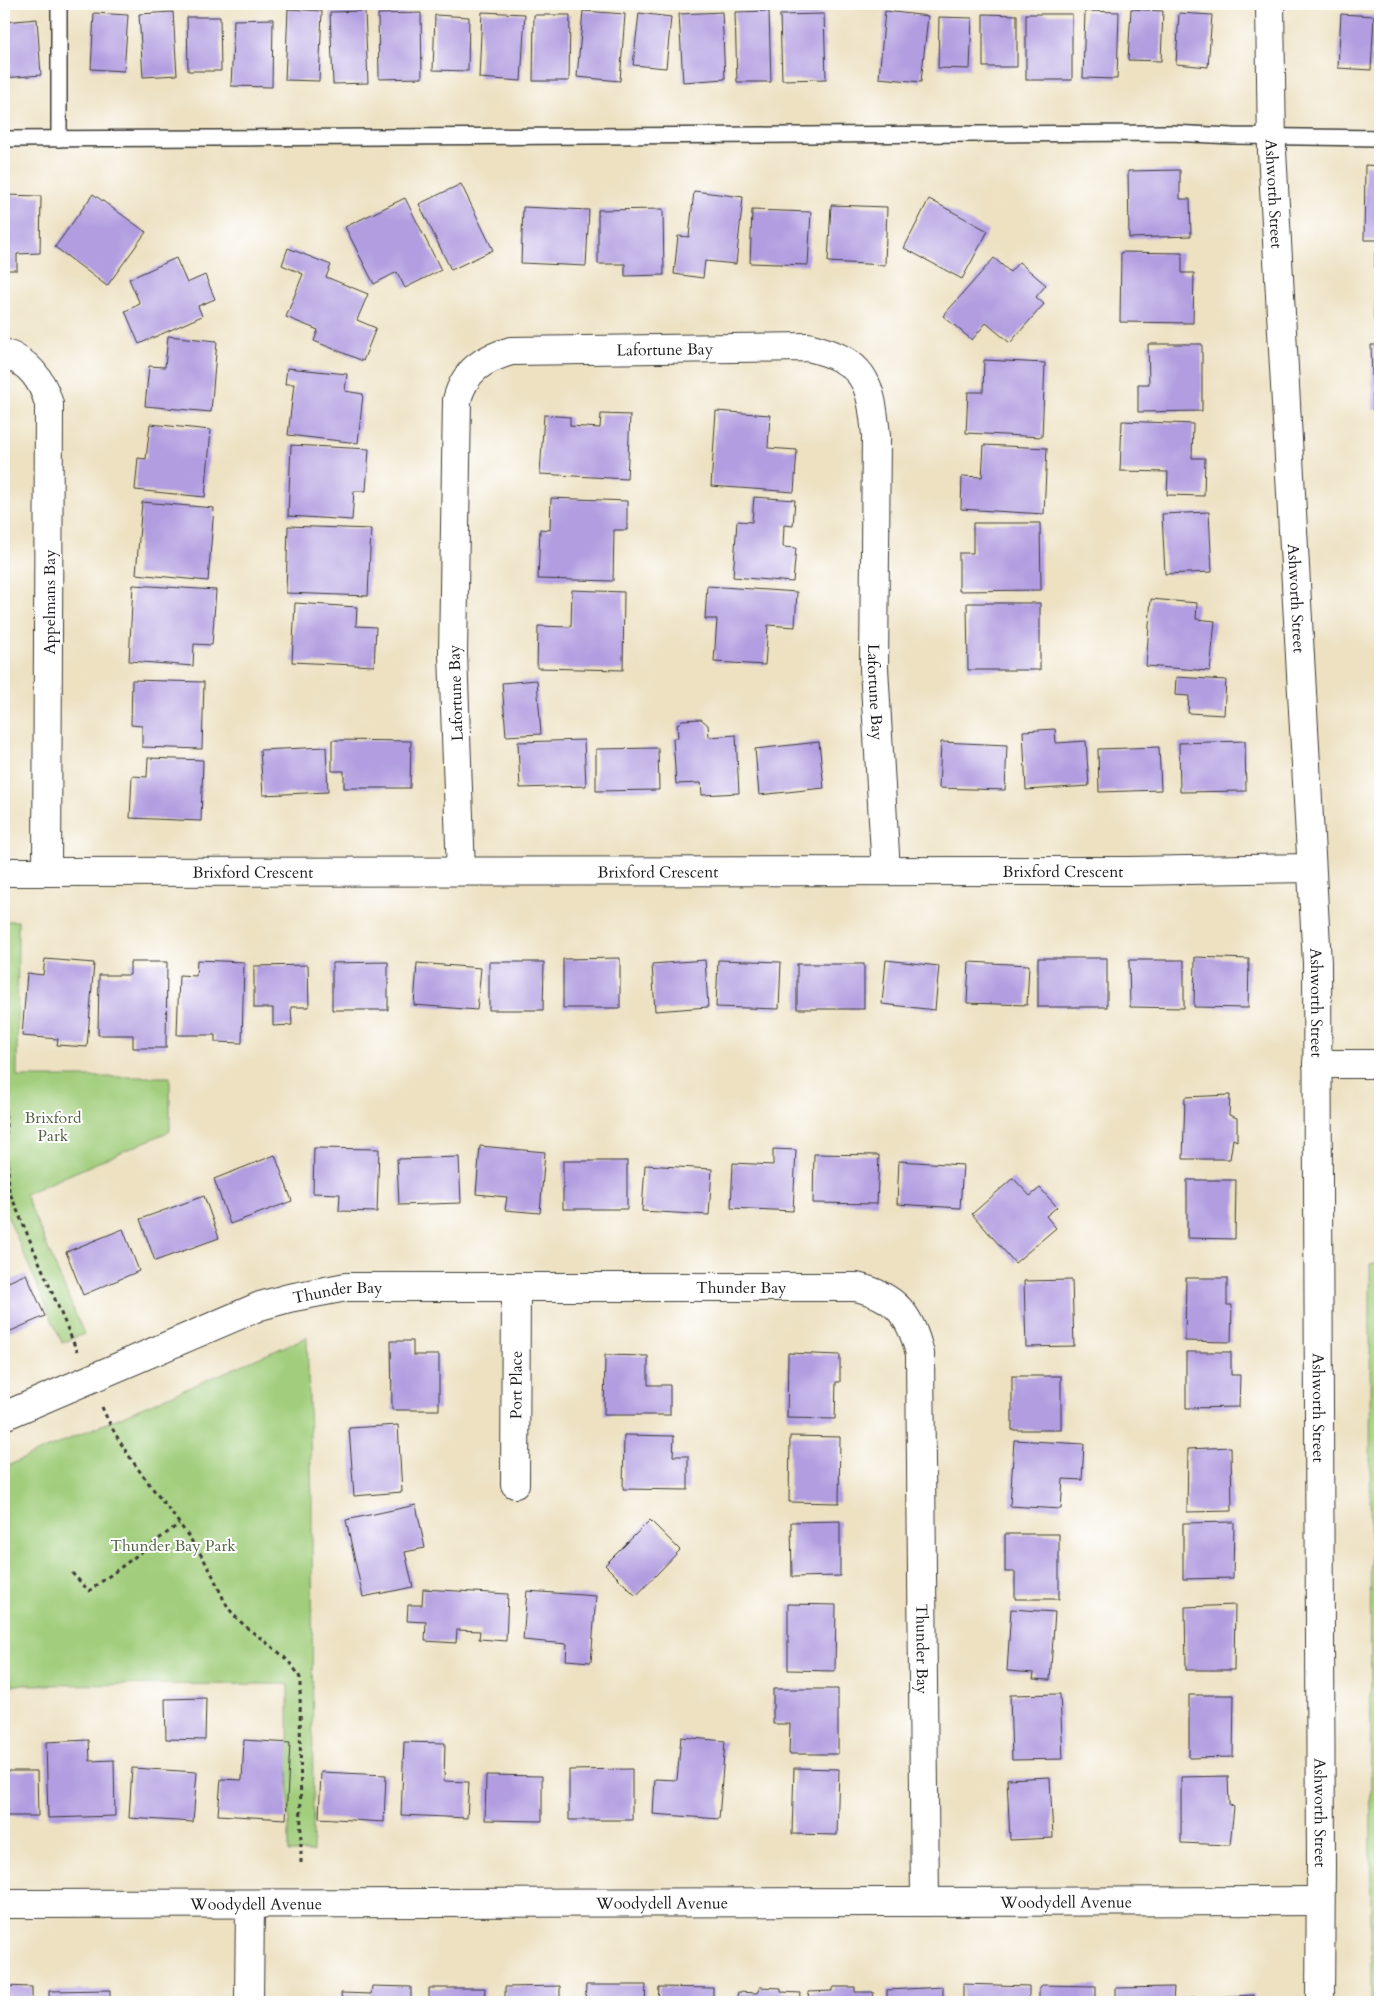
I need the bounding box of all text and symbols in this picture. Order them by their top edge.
street label: Ashworth Street [1260,139,1287,249]
street label: Lafortune Bay [616,338,714,362]
street label: Ashworth Street [1282,543,1310,654]
street label: Appelmans Bay [39,549,61,655]
street label: Lafortune Bay [443,644,469,742]
street label: Lafortune Bay [862,644,888,742]
street label: Brixford Crescent [598,861,718,883]
street label: Brixford Crescent [1003,861,1123,883]
street label: Brixford Crescent [193,862,313,884]
street label: Ashworth Street [1304,947,1327,1058]
park label: Brixford Park [24,1107,82,1147]
street label: Thunder Bay [291,1277,383,1309]
street label: Thunder Bay [696,1277,787,1299]
street label: Port Place [505,1351,528,1419]
street label: Ashworth Street [1307,1353,1329,1463]
park label: Thunder Bay Park [110,1535,236,1557]
street label: Thunder Bay [910,1604,933,1695]
street label: Ashworth Street [1309,1758,1331,1868]
street label: Woodydell Avenue [999,1891,1132,1914]
street label: Woodydell Avenue [595,1892,728,1915]
street label: Woodydell Avenue [189,1893,322,1916]

